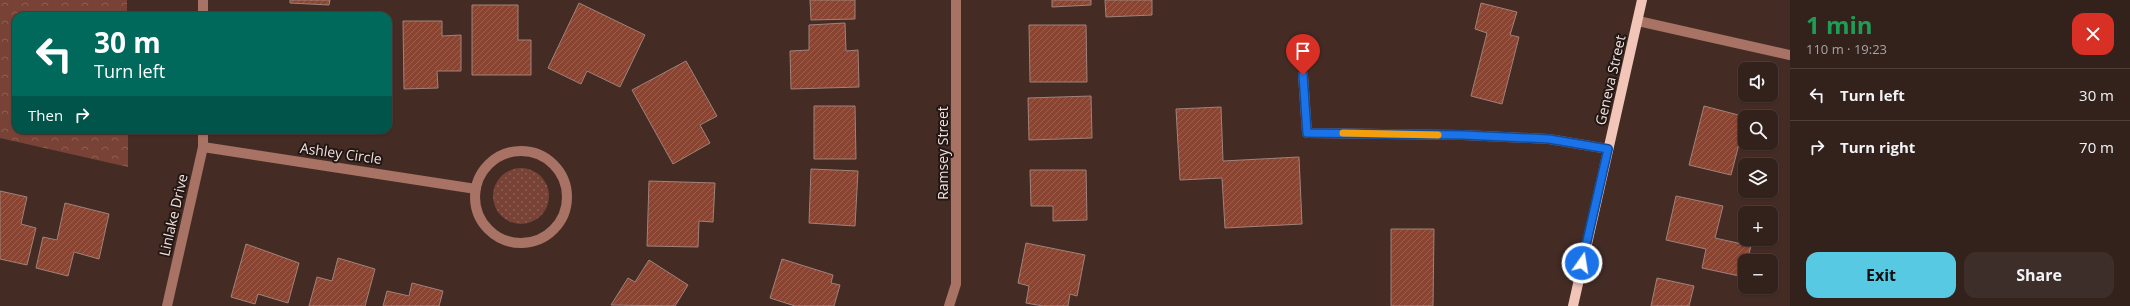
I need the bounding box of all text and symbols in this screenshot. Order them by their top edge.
text: 1 min [1806,8,1873,41]
button: close [2072,13,2114,55]
text: 30 m [94,23,161,61]
icon: left [28,28,80,80]
street label: Geneva Street [1590,33,1630,127]
pin [1286,34,1320,75]
icon: arrive [1292,40,1314,62]
text: 110 m · 19:23 [1806,40,1887,58]
text: Turn left [94,59,165,83]
map controls [1738,62,1778,294]
button: sound [1738,62,1778,102]
icon: left [1806,84,1828,106]
text: Turn left [1840,85,1905,105]
text: 30 m [2079,85,2114,105]
icon: right [71,104,93,126]
text: Then [28,105,63,125]
street label: Ramsey Street [933,106,952,200]
button: search [1738,110,1778,150]
icon: right [1806,136,1828,158]
text: Turn right [1840,137,1915,157]
text: 70 m [2079,137,2114,157]
street label: Ashley Circle [299,138,383,168]
button: layers [1738,158,1778,198]
street label: Linlake Drive [154,172,192,258]
button: + [1738,206,1778,246]
position arrow [1561,242,1603,284]
button: Exit [1806,252,1956,298]
button: Share [1964,252,2114,298]
button: − [1738,254,1778,294]

